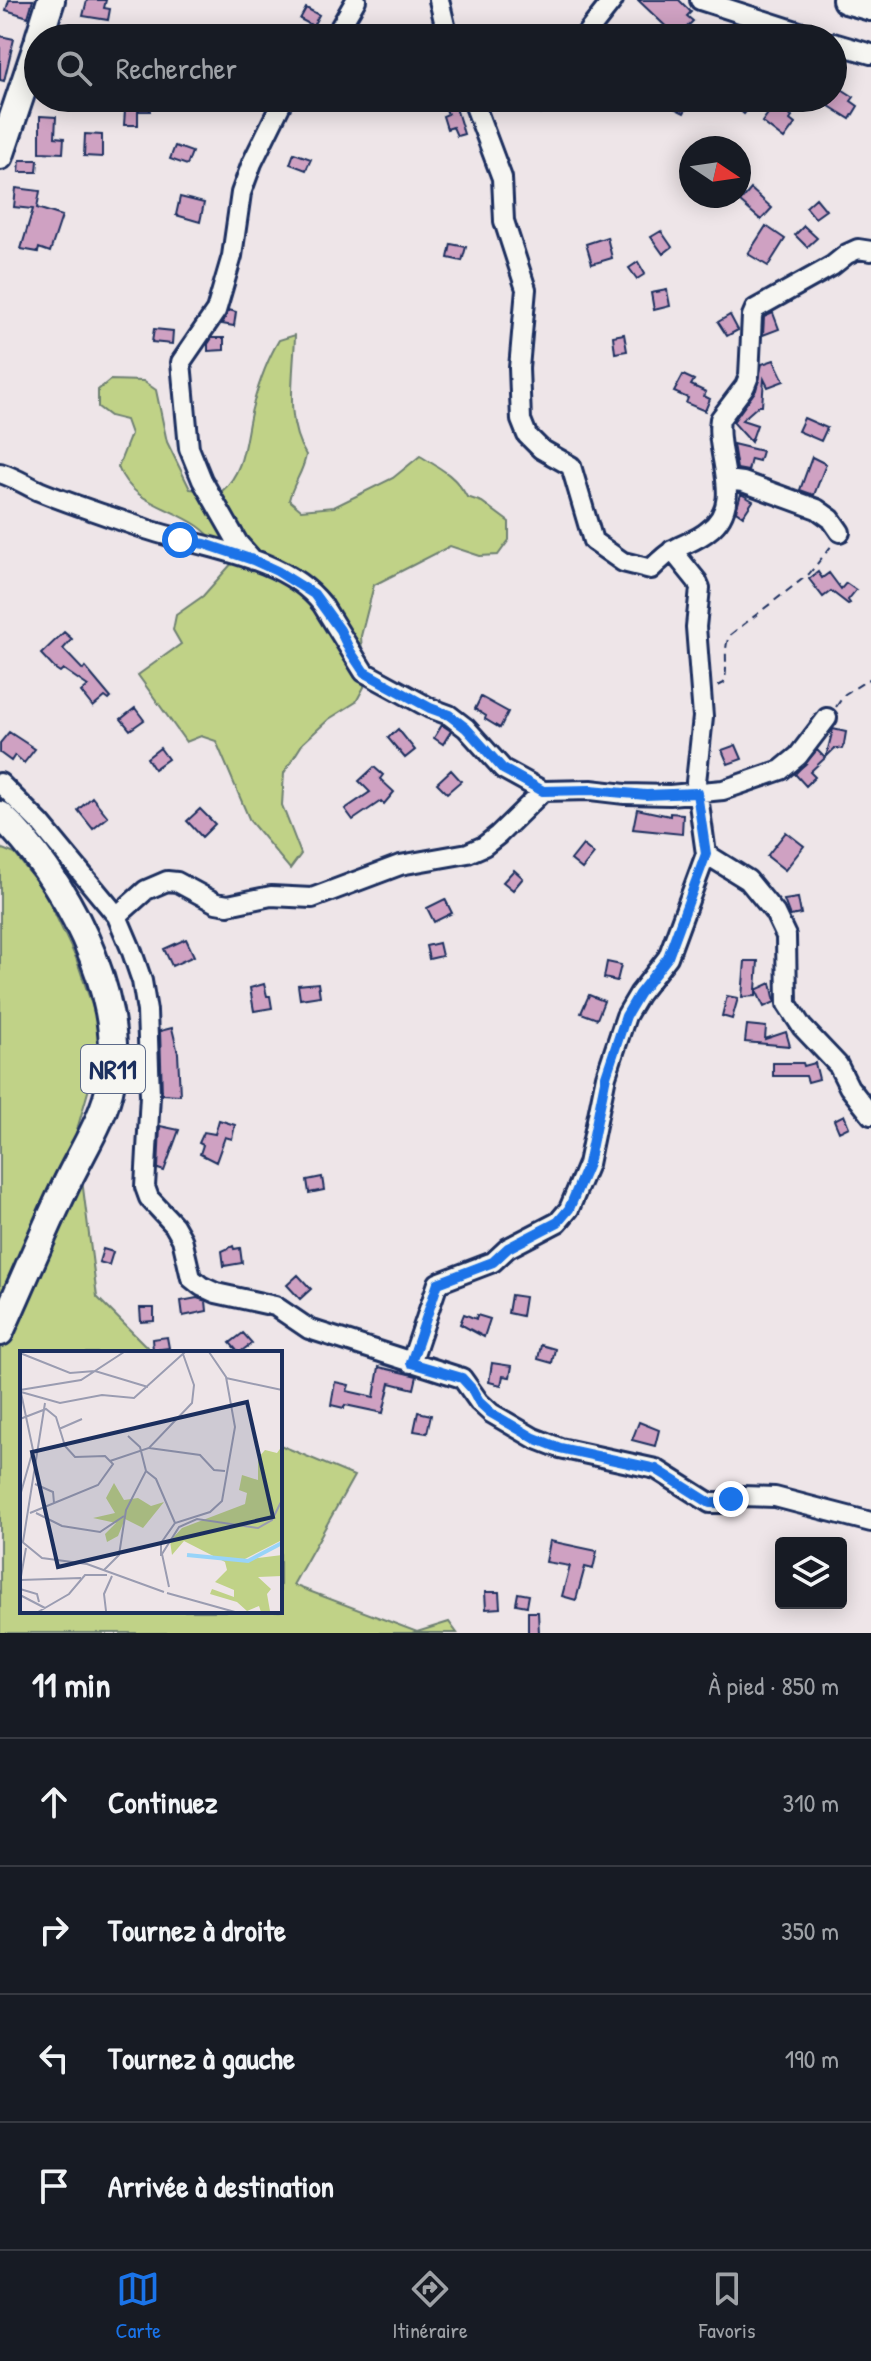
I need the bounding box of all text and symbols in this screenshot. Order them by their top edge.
search box [24,24,847,112]
icon: search [52,46,96,90]
text: Rechercher [116,48,237,88]
north arrow [679,136,751,208]
route start [162,522,198,558]
road number: NR11 [81,1045,145,1093]
inset map [20,1351,282,1613]
route end [713,1481,749,1517]
map controls [775,1537,847,1609]
button: layers [775,1537,847,1609]
text: 11 min [32,1662,111,1708]
text: À pied · 850 m [708,1668,839,1703]
icon: ahead [32,1780,76,1824]
text: Continuez [108,1782,217,1822]
text: 310 m [783,1785,839,1820]
icon: right [32,1908,76,1952]
text: Tournez à droite [108,1910,286,1950]
text: 350 m [781,1913,839,1948]
icon: left [32,2036,76,2080]
text: Tournez à gauche [108,2038,295,2078]
text: 190 m [785,2041,839,2076]
icon: arrive [32,2164,76,2208]
text: Arrivée à destination [108,2166,334,2206]
tab: Carte [116,2267,161,2345]
tab: Itinéraire [392,2267,468,2345]
tab: Favoris [699,2267,755,2345]

